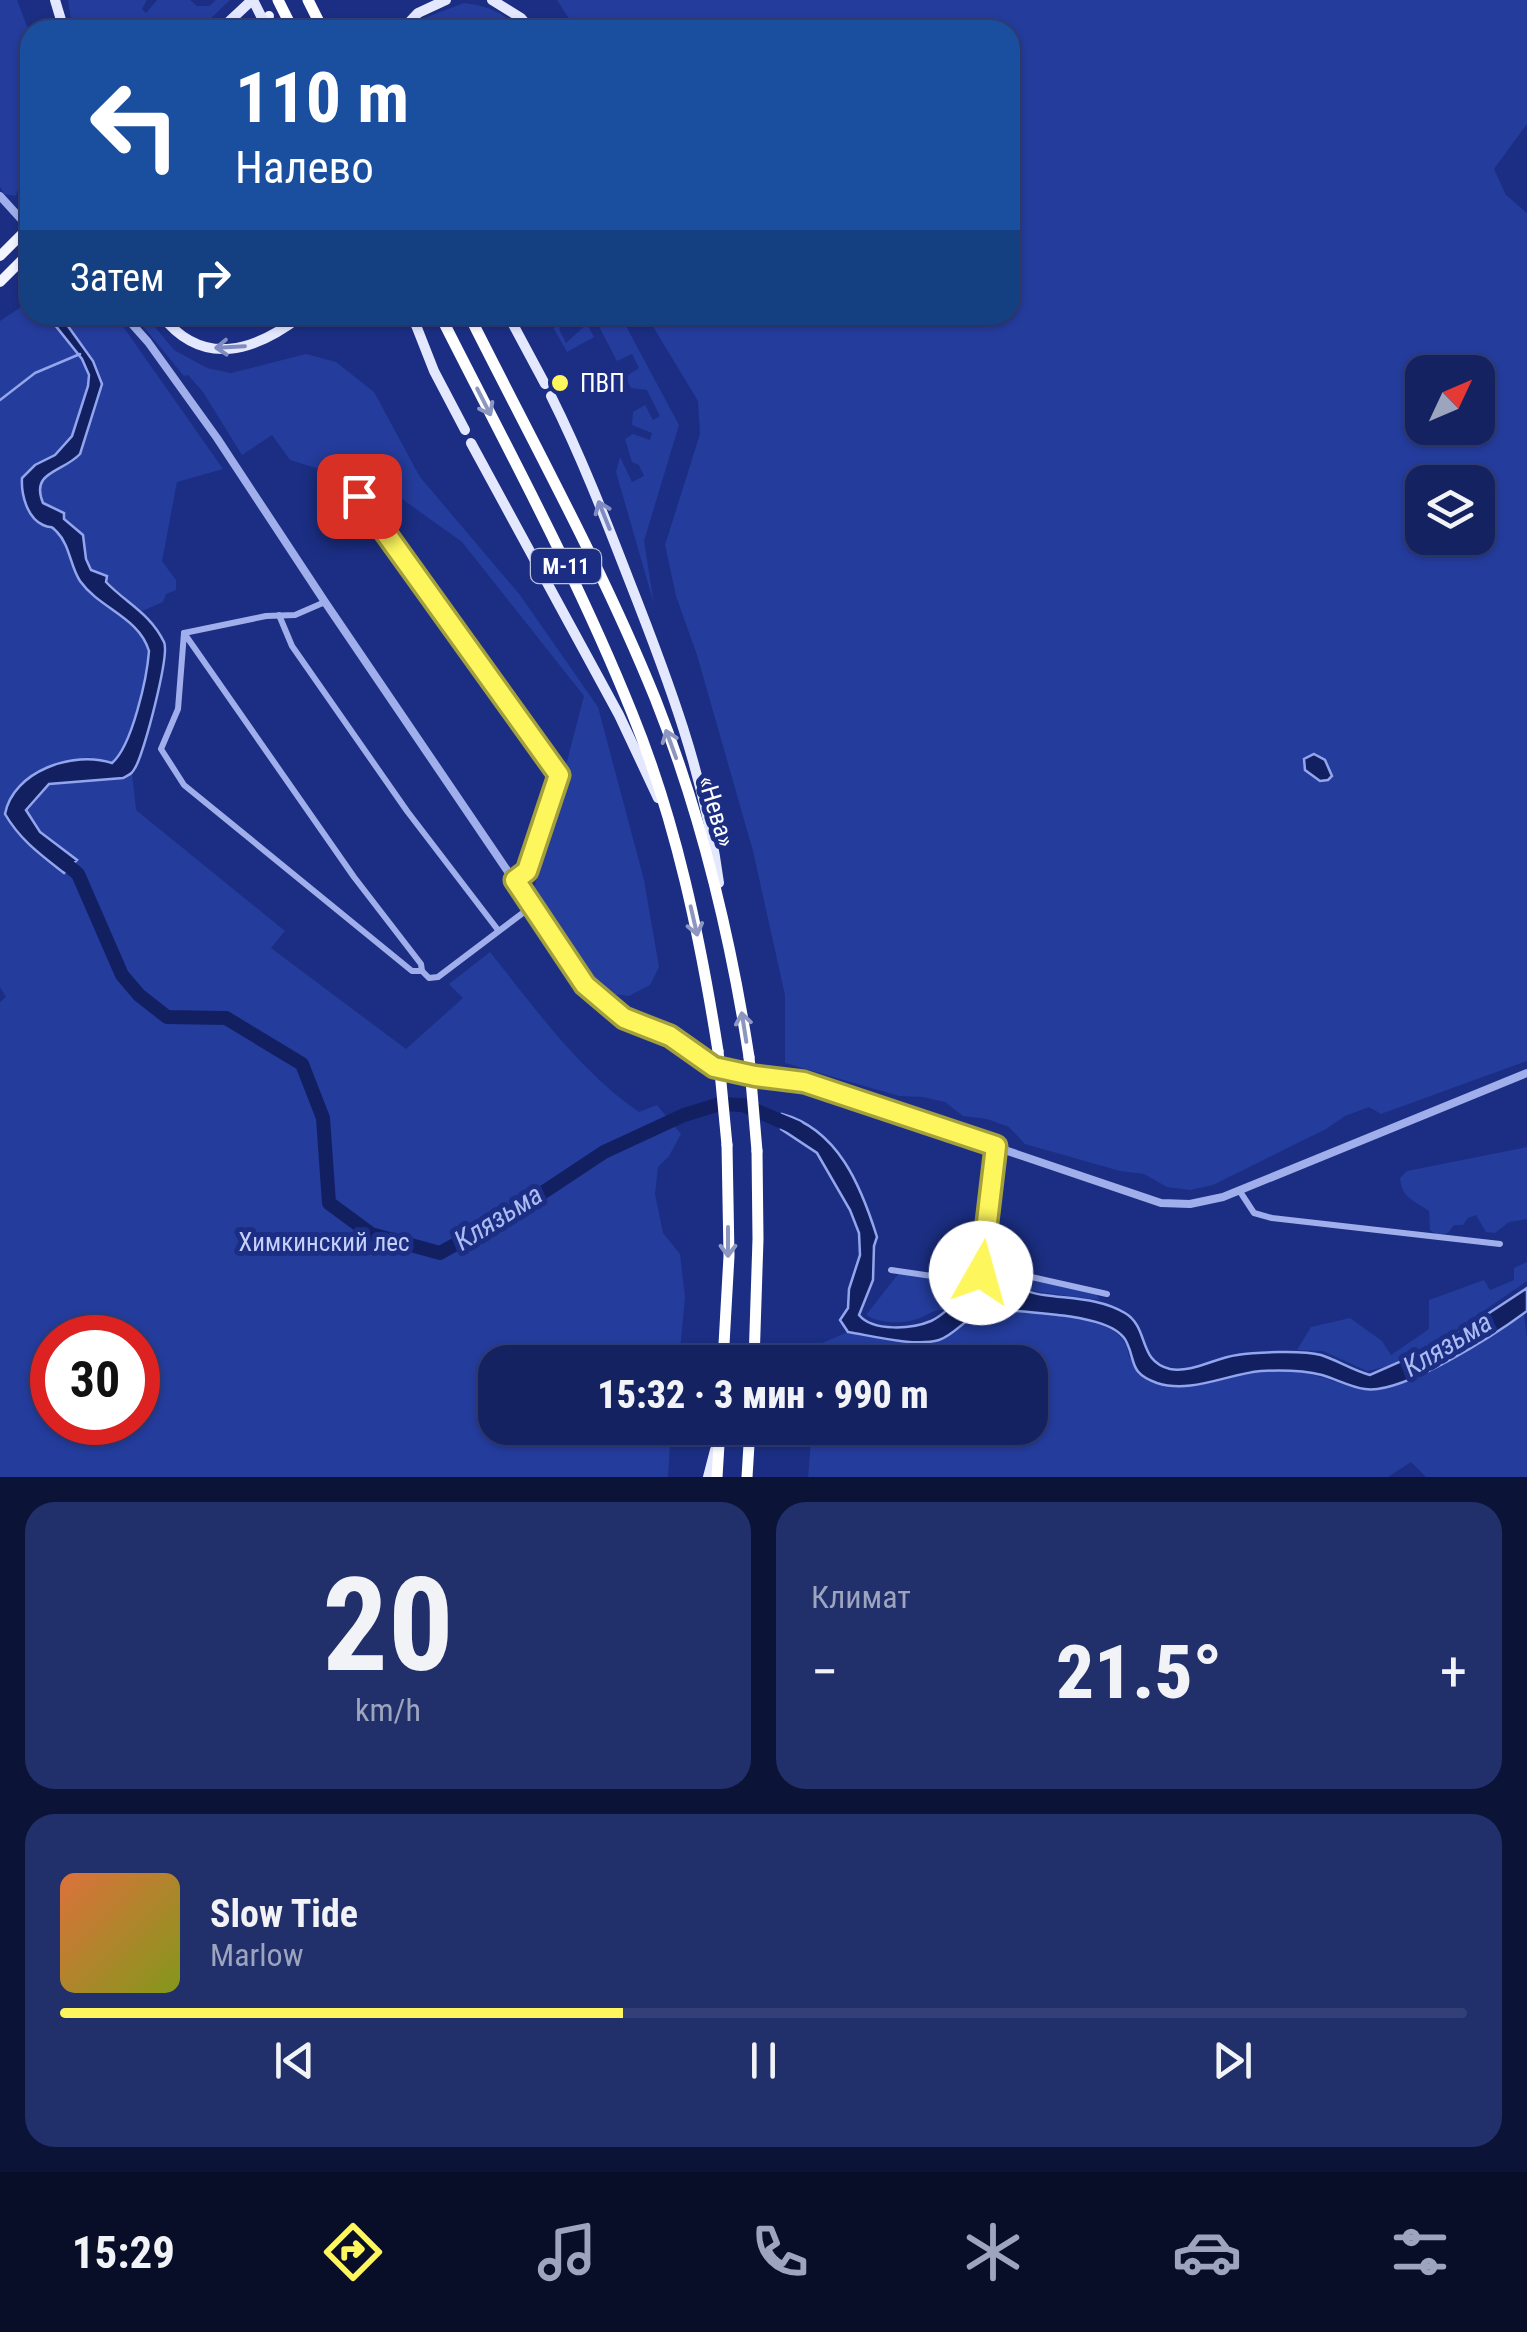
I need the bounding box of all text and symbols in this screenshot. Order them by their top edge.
text: 110 m [235,57,409,139]
icon: left [70,60,200,190]
text: Налево [235,141,374,194]
icon: right [185,250,240,305]
text: Затем [70,256,165,300]
one-way arrow [214,338,247,357]
north arrow [1405,355,1495,445]
map controls [1405,355,1495,555]
place label: ПВП [580,369,625,398]
marker: ПВП [549,372,571,394]
one-way arrow [475,387,494,416]
pin [317,454,402,539]
button: layers [1405,465,1495,555]
icon: arrive [332,469,387,524]
one-way arrow [594,500,612,531]
road number: М-11 [531,549,601,583]
one-way arrow [661,729,679,760]
street label: «Нева» [692,772,741,850]
one-way arrow [686,904,704,936]
one-way arrow [735,1011,753,1044]
water label: Клязьма [448,1177,549,1257]
position arrow [929,1221,1033,1325]
one-way arrow [718,1226,738,1258]
park label: Химкинский лес [239,1228,409,1257]
water label: Клязьма [1397,1305,1498,1384]
speed limit sign: 30 [30,1315,160,1445]
text: 15:32 · 3 мин · 990 m [597,1373,929,1417]
text: 20 [322,1549,454,1702]
text: Климат [811,1578,911,1616]
text: 21.5° [1056,1628,1222,1716]
text: − [811,1640,839,1704]
text: + [1440,1640,1467,1704]
text: km/h [355,1691,421,1729]
text: Slow Tide [210,1892,358,1936]
text: Marlow [210,1936,303,1974]
icon: previous [267,2033,322,2088]
icon: pause [736,2033,791,2088]
icon: next [1205,2033,1260,2088]
icon: directions [318,2217,388,2287]
icon: music [532,2217,602,2287]
icon: phone [745,2217,815,2287]
icon: climate [958,2217,1028,2287]
icon: car [1172,2217,1242,2287]
icon: filters [1385,2217,1455,2287]
text: 15:29 [72,2226,175,2279]

